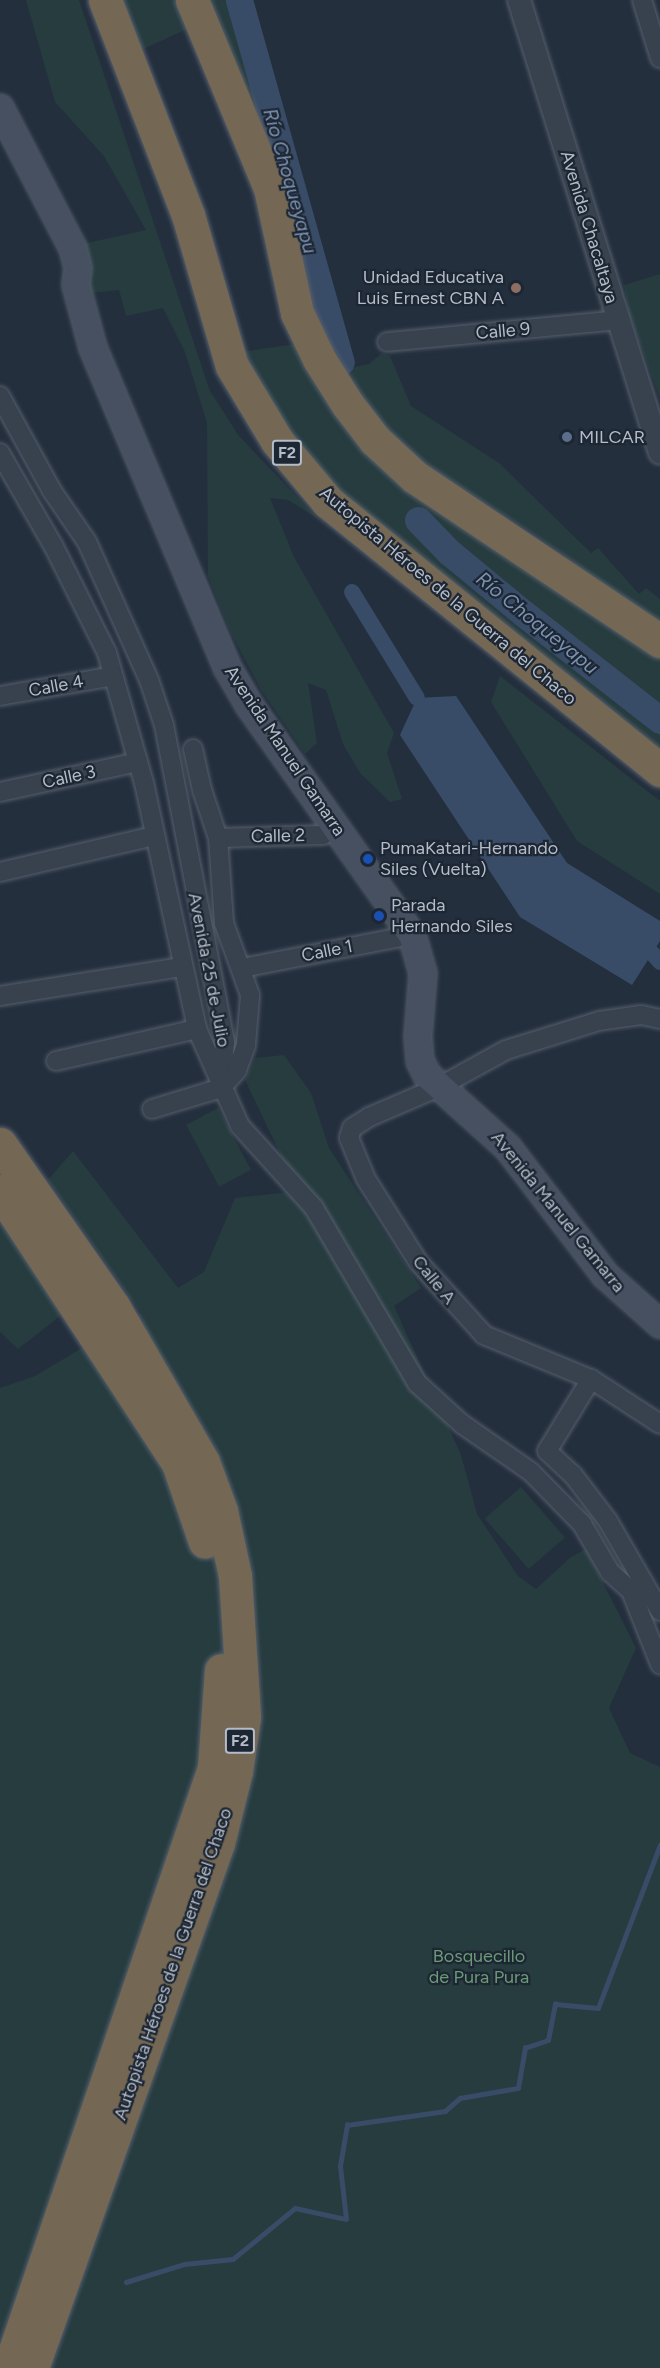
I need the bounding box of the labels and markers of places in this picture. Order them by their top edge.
place label: Unidad Educativa Luis Ernest CBN A [357,267,504,310]
marker: Unidad Educativa Luis Ernest CBN A [509,281,523,295]
place label: MILCAR [579,426,645,448]
marker: MILCAR [560,430,574,444]
place label: PumaKatari-Hernando Siles (Vuelta) [380,838,558,880]
marker: PumaKatari-Hernando Siles (Vuelta) [361,852,375,866]
place label: Parada Hernando Siles [391,895,513,938]
marker: Parada Hernando Siles [372,909,386,923]

